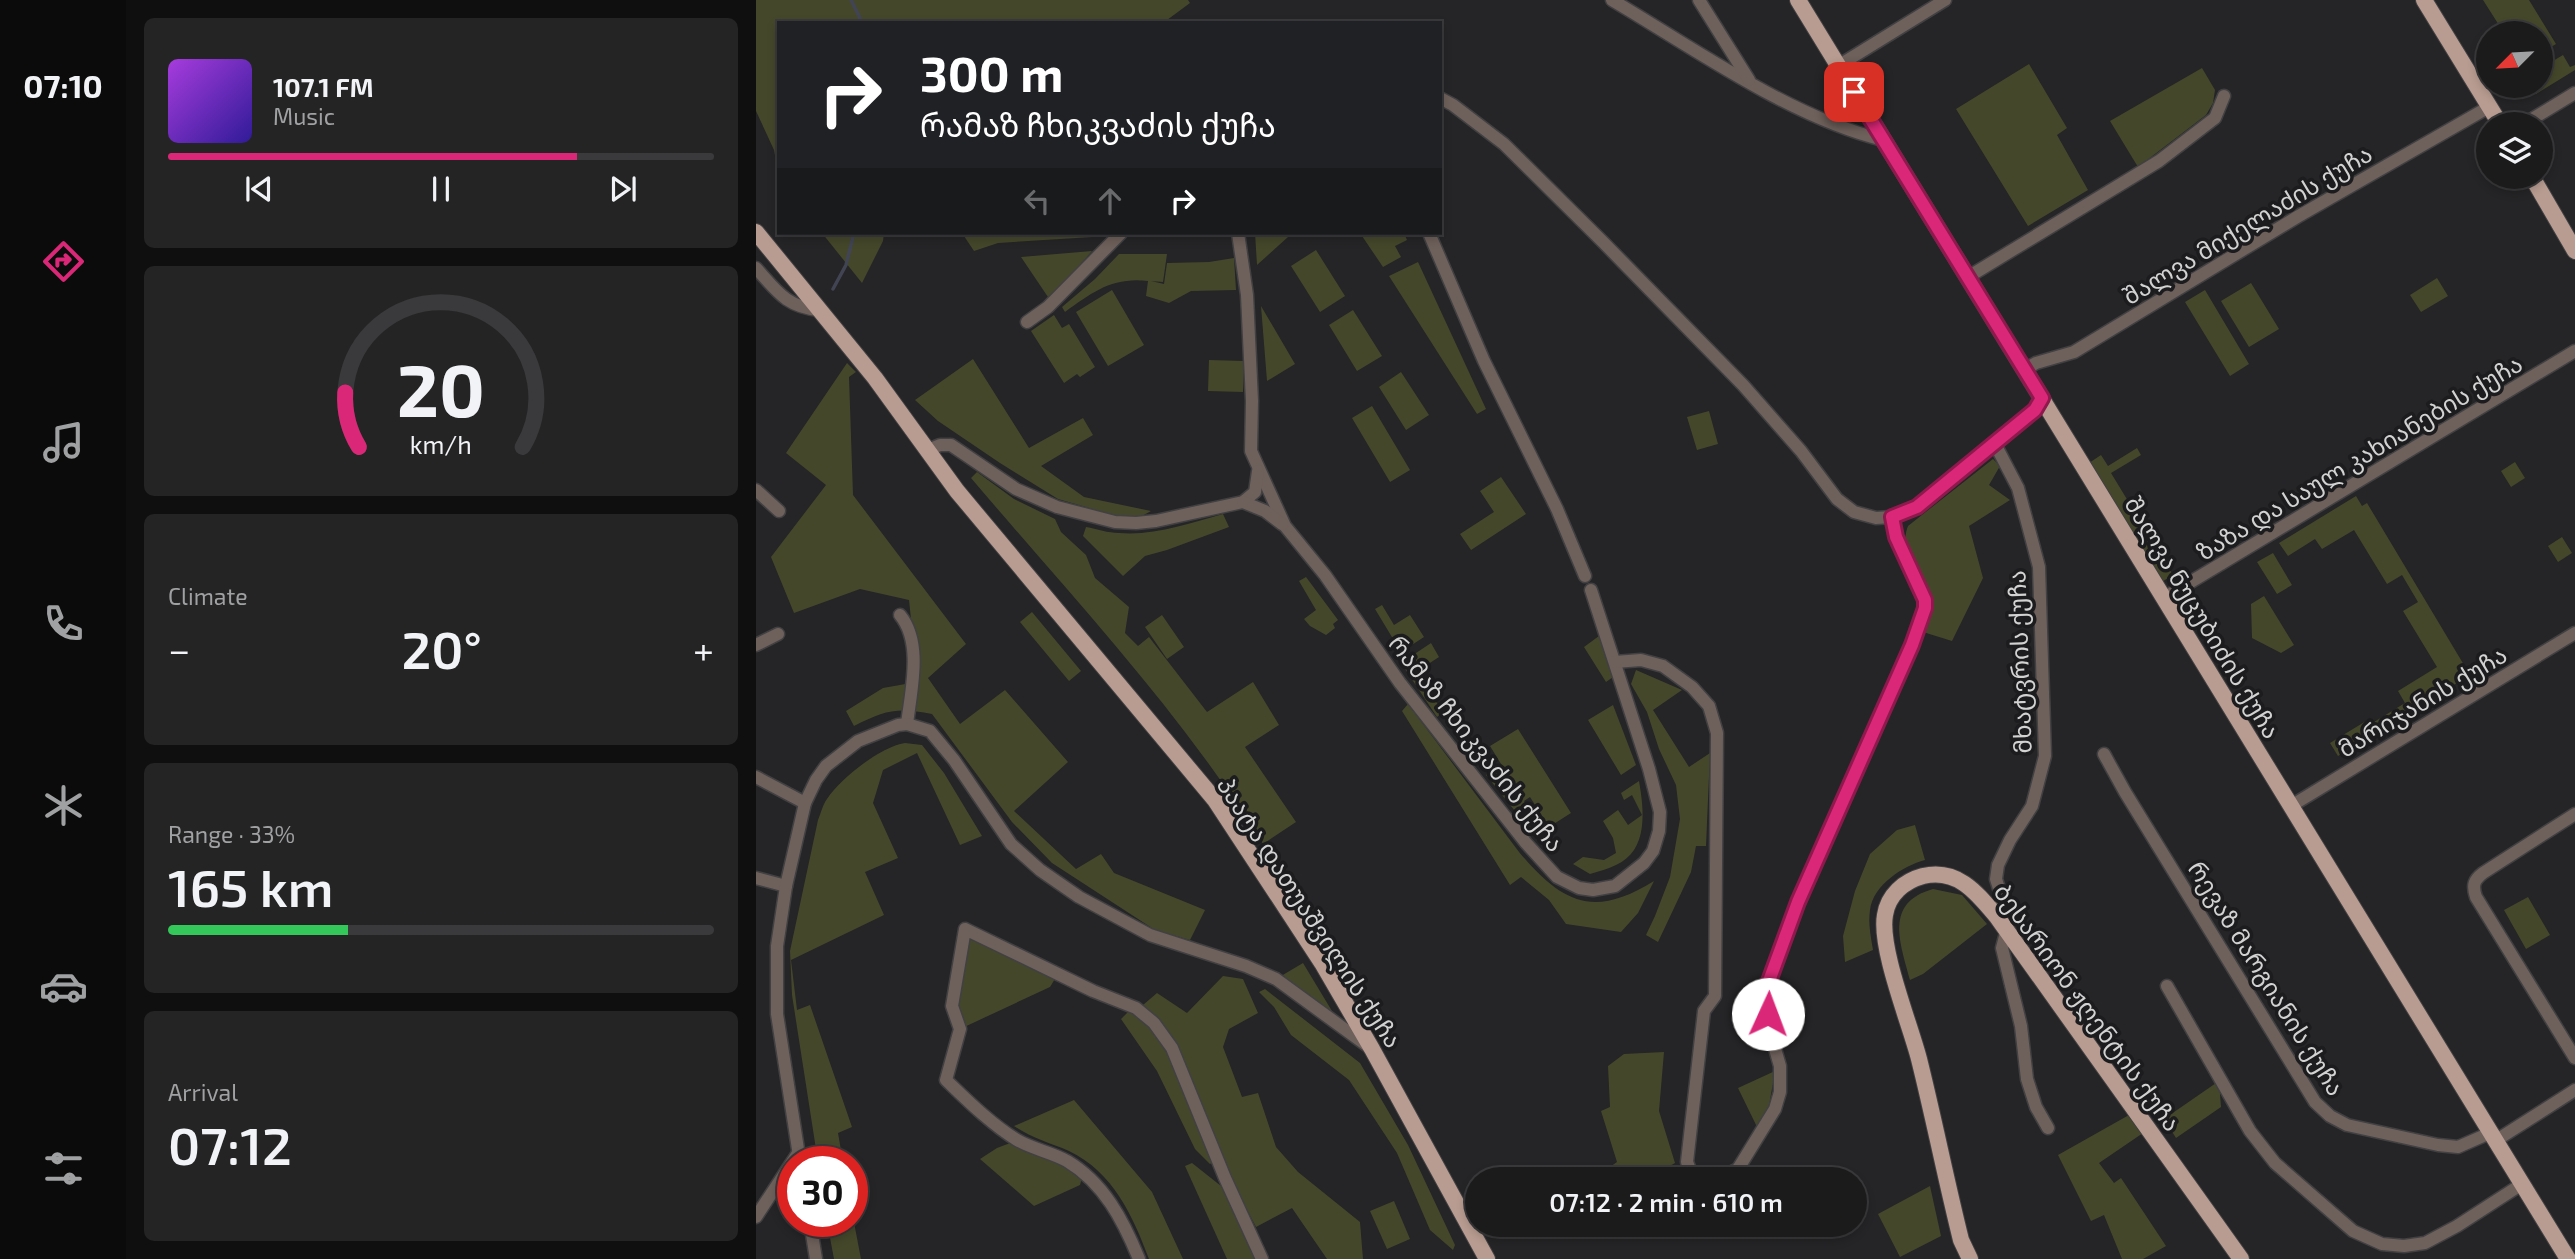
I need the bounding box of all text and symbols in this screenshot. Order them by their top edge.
north arrow [2476,21,2553,98]
map controls [2476,21,2553,189]
text: 300 m [920,43,1063,102]
icon: right [805,49,896,140]
pin [1824,62,1884,122]
text: 07:10 [23,66,103,104]
text: 107.1 FM [273,71,374,102]
icon: arrive [1835,73,1873,111]
text: Music [273,102,335,130]
text: რამაზ ჩხიკვაძის ქუჩა [920,105,1276,143]
button: layers [2476,112,2553,189]
street label: შალვა მიქელაძის ქუჩა [2117,138,2377,311]
icon: previous [240,170,278,208]
icon: pause [422,170,460,208]
icon: next [604,170,642,208]
icon: left [1018,182,1056,220]
icon: ahead [1091,182,1129,220]
icon: right [1164,182,1202,220]
icon: directions [39,237,88,286]
text: 20 [397,345,485,433]
street label: ზაზა და საულ კახიანების ქუჩა [2191,348,2528,567]
icon: music [39,418,88,467]
text: km/h [410,429,472,459]
street label: შალვა ნუცუბიძის ქუჩა [2118,491,2287,744]
street label: მხატვრის ქუჩა [2001,570,2038,754]
text: Climate [168,582,248,610]
icon: phone [39,599,88,648]
text: 20° [401,617,482,679]
text: − [168,626,190,672]
text: + [693,626,714,672]
street label: რამაზ ჩხიკვაძის ქუჩა [1383,629,1571,858]
street label: მარიჯანის ქუჩა [2332,639,2512,764]
street label: პაატა დათუაშვილის ქუჩა [1211,771,1409,1053]
icon: climate [39,781,88,830]
text: Range · 33% [168,820,295,848]
text: 165 km [168,855,333,917]
street label: რევაზ მარგიანის ქუჩა [2182,855,2351,1101]
street label: ბესარიონ ჟღენტის ქუჩა [1987,878,2187,1137]
icon: car [39,962,88,1011]
position arrow [1731,977,1805,1051]
text: Arrival [168,1078,238,1106]
text: 07:12 [168,1113,292,1175]
icon: filters [39,1144,88,1193]
speed limit sign: 30 [777,1146,868,1237]
text: 07:12 · 2 min · 610 m [1549,1186,1783,1217]

